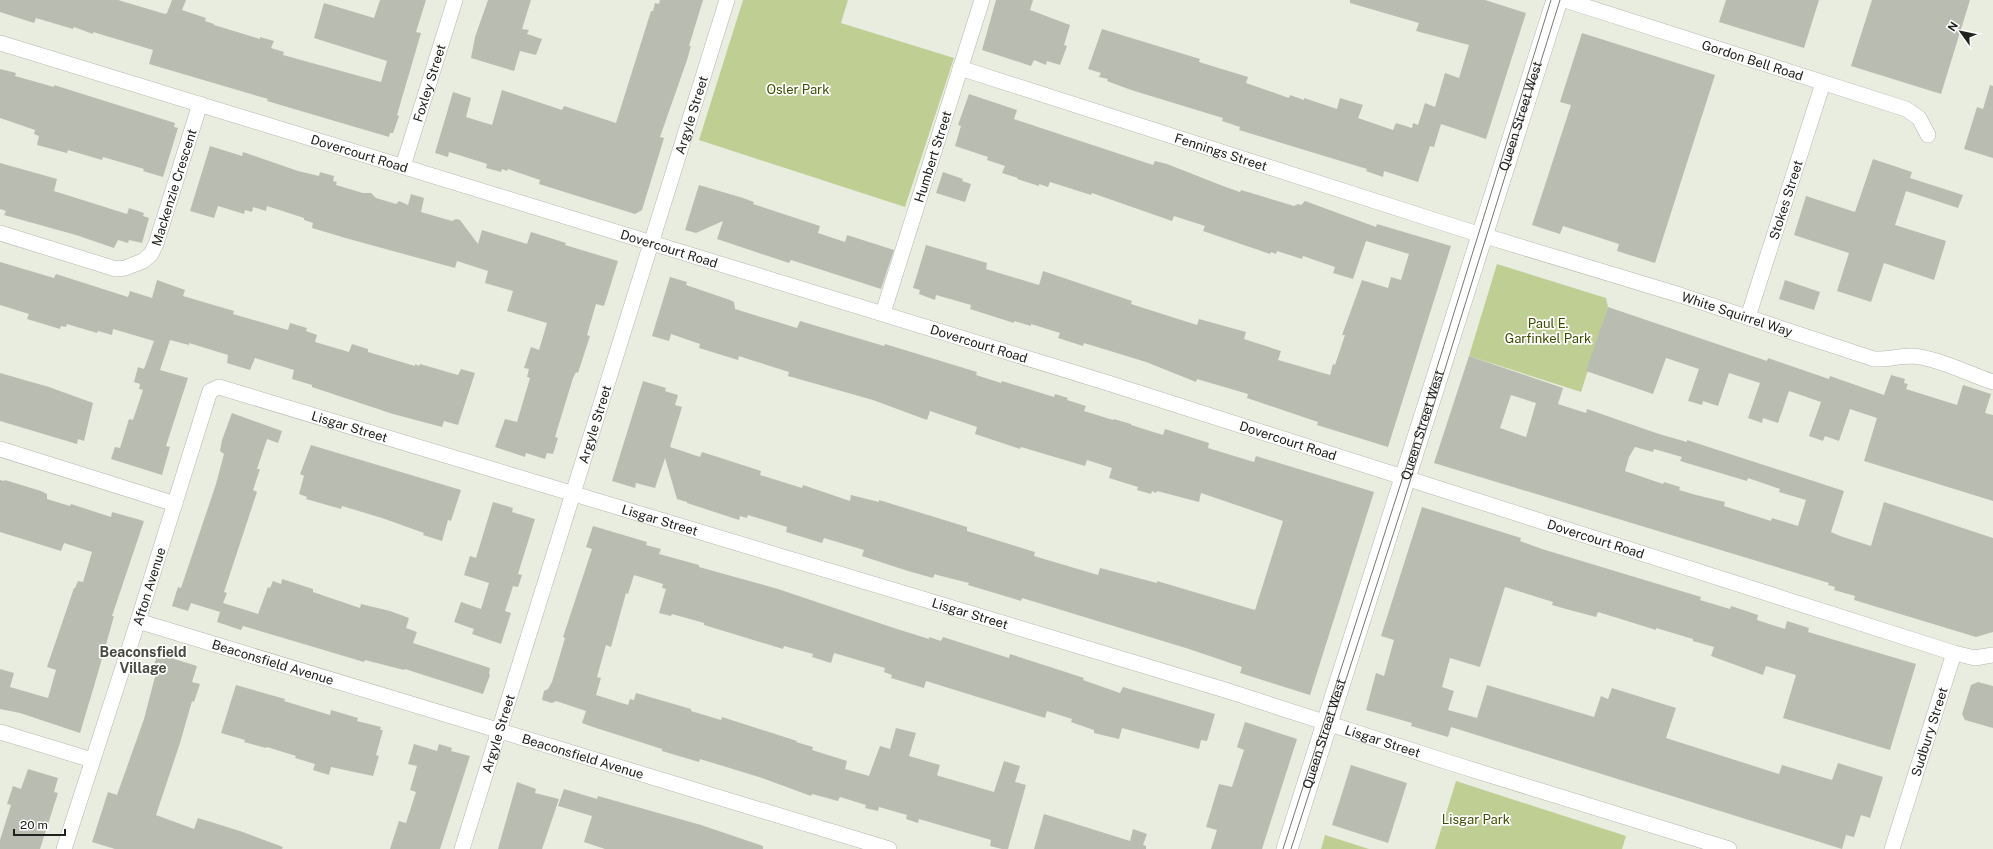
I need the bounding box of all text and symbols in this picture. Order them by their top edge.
north arrow [1941,12,1981,52]
text: N [1945,20,1960,33]
street label: Gordon Bell Road [1700,37,1805,84]
street label: Foxley Street [410,42,449,124]
street label: Queen Street West [1496,60,1545,173]
street label: Argyle Street [672,74,711,156]
park label: Osler Park [767,82,830,97]
street label: Humbert Street [911,109,954,204]
street label: Mackenzie Crescent [149,127,200,248]
street label: Fennings Street [1173,130,1269,174]
street label: Dovercourt Road [309,132,410,176]
street label: Stokes Street [1766,158,1806,242]
street label: Dovercourt Road [619,227,720,271]
street label: White Squirrel Way [1679,289,1794,340]
park label: Paul E. Garfinkel Park [1505,316,1591,346]
street label: Dovercourt Road [928,322,1029,366]
street label: Queen Street West [1398,368,1447,482]
street label: Argyle Street [576,383,614,465]
street label: Lisgar Street [310,408,389,445]
street label: Dovercourt Road [1238,418,1338,463]
street label: Lisgar Street [620,502,700,539]
street label: Dovercourt Road [1545,517,1646,562]
street label: Afton Avenue [130,546,169,627]
street label: Lisgar Street [930,595,1010,632]
street label: Beaconsfield Avenue [210,637,335,688]
district label: Beaconsfield Village [100,644,186,676]
street label: Queen Street West [1300,677,1349,791]
street label: Sudbury Street [1908,685,1951,778]
street label: Argyle Street [479,693,518,775]
street label: Lisgar Street [1343,722,1422,761]
street label: Beaconsfield Avenue [520,731,646,782]
scale bar [14,811,65,837]
park label: Lisgar Park [1442,812,1510,827]
text: 20 m [20,818,48,832]

